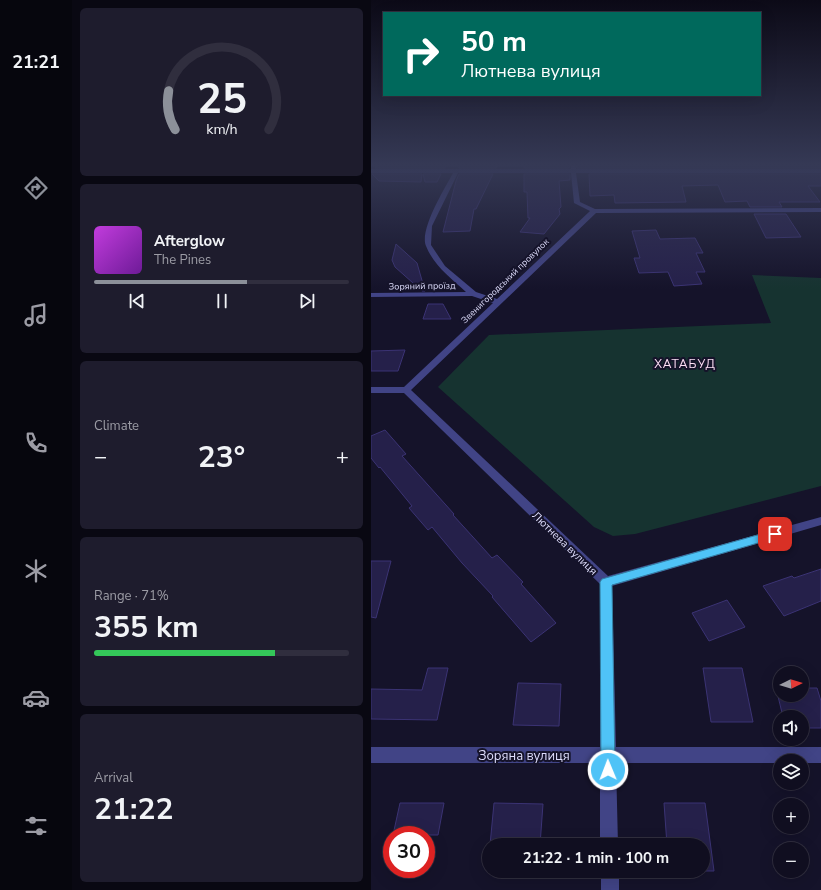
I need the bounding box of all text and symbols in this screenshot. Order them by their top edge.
text: 50 m [461,23,527,61]
icon: right [395,28,447,80]
text: 21:21 [12,50,60,74]
text: Лютнева вулиця [461,59,601,83]
text: 25 [197,71,246,128]
text: km/h [206,120,237,139]
icon: directions [22,174,50,202]
text: Afterglow [154,231,225,251]
street label: Звенигородський провулок [459,236,552,326]
text: The Pines [154,251,211,269]
street label: Зоряний проїзд [388,279,456,293]
icon: previous [126,290,148,312]
icon: pause [211,290,233,312]
icon: next [296,290,318,312]
icon: music [22,301,50,329]
district label: ХАТАБУД [654,356,716,372]
text: Climate [94,417,139,435]
icon: phone [22,429,50,457]
text: 23° [198,437,245,478]
text: − [94,442,107,472]
text: + [336,442,349,472]
street label: Лютнева вулиця [529,508,601,578]
pin [758,517,792,551]
icon: arrive [764,523,786,545]
icon: climate [22,557,50,585]
text: Range · 71% [94,587,169,605]
text: 355 km [94,607,199,648]
north arrow [773,666,809,702]
map controls [773,666,809,878]
icon: car [22,684,50,712]
button: sound [773,710,809,746]
street label: Зоряна вулиця [478,747,570,765]
position arrow [587,749,629,791]
button: layers [773,754,809,790]
text: Arrival [94,769,133,787]
text: 21:22 [94,789,173,830]
button: + [773,798,809,834]
icon: filters [22,812,50,840]
speed limit sign: 30 [383,826,435,878]
button: − [773,842,809,878]
text: 21:22 · 1 min · 100 m [523,848,669,868]

